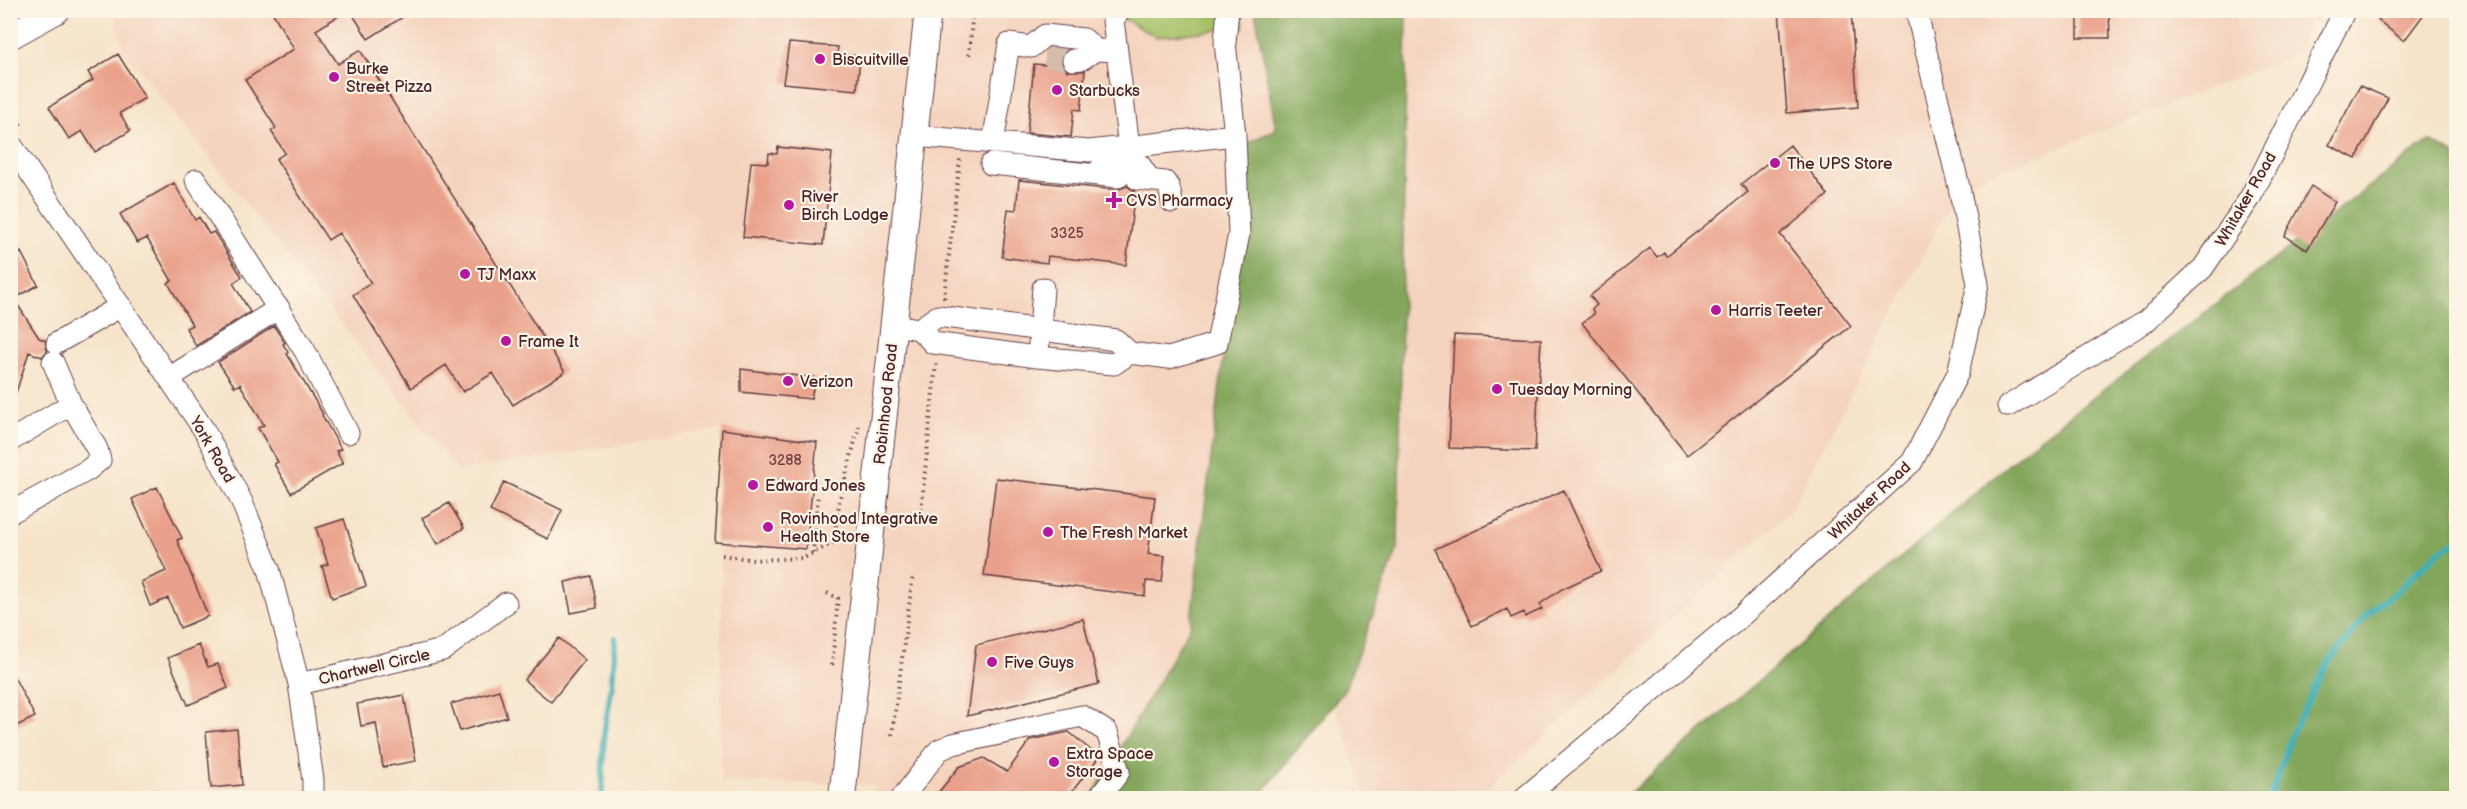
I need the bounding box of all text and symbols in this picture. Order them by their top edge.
place label: Biscuitville [832,51,909,70]
marker: Biscuitville [813,52,827,66]
place label: Burke Street Pizza [346,60,432,97]
marker: Burke Street Pizza [327,70,341,84]
place label: Starbucks [1069,82,1140,101]
marker: Starbucks [1050,83,1064,97]
street label: Whitaker Road [2212,149,2281,250]
place label: The UPS Store [1787,155,1893,174]
marker: The UPS Store [1768,156,1782,170]
place label: River Birch Lodge [801,188,889,225]
place label: CVS Pharmacy [1126,192,1234,211]
marker: CVS Pharmacy [1107,193,1121,207]
marker: River Birch Lodge [782,198,796,212]
house number: 3325 [1050,225,1084,242]
place label: TJ Maxx [477,266,537,285]
marker: TJ Maxx [458,267,472,281]
place label: Harris Teeter [1728,302,1823,321]
marker: Harris Teeter [1709,303,1723,317]
place label: Frame It [518,333,579,352]
marker: Frame It [499,334,513,348]
street label: Robinhood Road [871,343,902,466]
place label: Verizon [800,373,853,392]
marker: Verizon [781,374,795,388]
place label: Tuesday Morning [1509,381,1632,400]
marker: Tuesday Morning [1490,382,1504,396]
street label: York Road [185,412,238,486]
house number: 3288 [768,452,802,469]
street label: Whitaker Road [1825,458,1915,544]
place label: Edward Jones [765,477,865,496]
marker: Edward Jones [746,478,760,492]
place label: Rovinhood Integrative Health Store [780,510,939,547]
marker: Rovinhood Integrative Health Store [761,520,775,534]
place label: The Fresh Market [1060,524,1188,543]
marker: The Fresh Market [1041,525,1055,539]
street label: Chartwell Circle [317,645,432,690]
place label: Five Guys [1004,654,1074,673]
marker: Five Guys [985,655,999,669]
place label: Extra Space Storage [1066,745,1154,782]
marker: Extra Space Storage [1047,755,1061,769]

